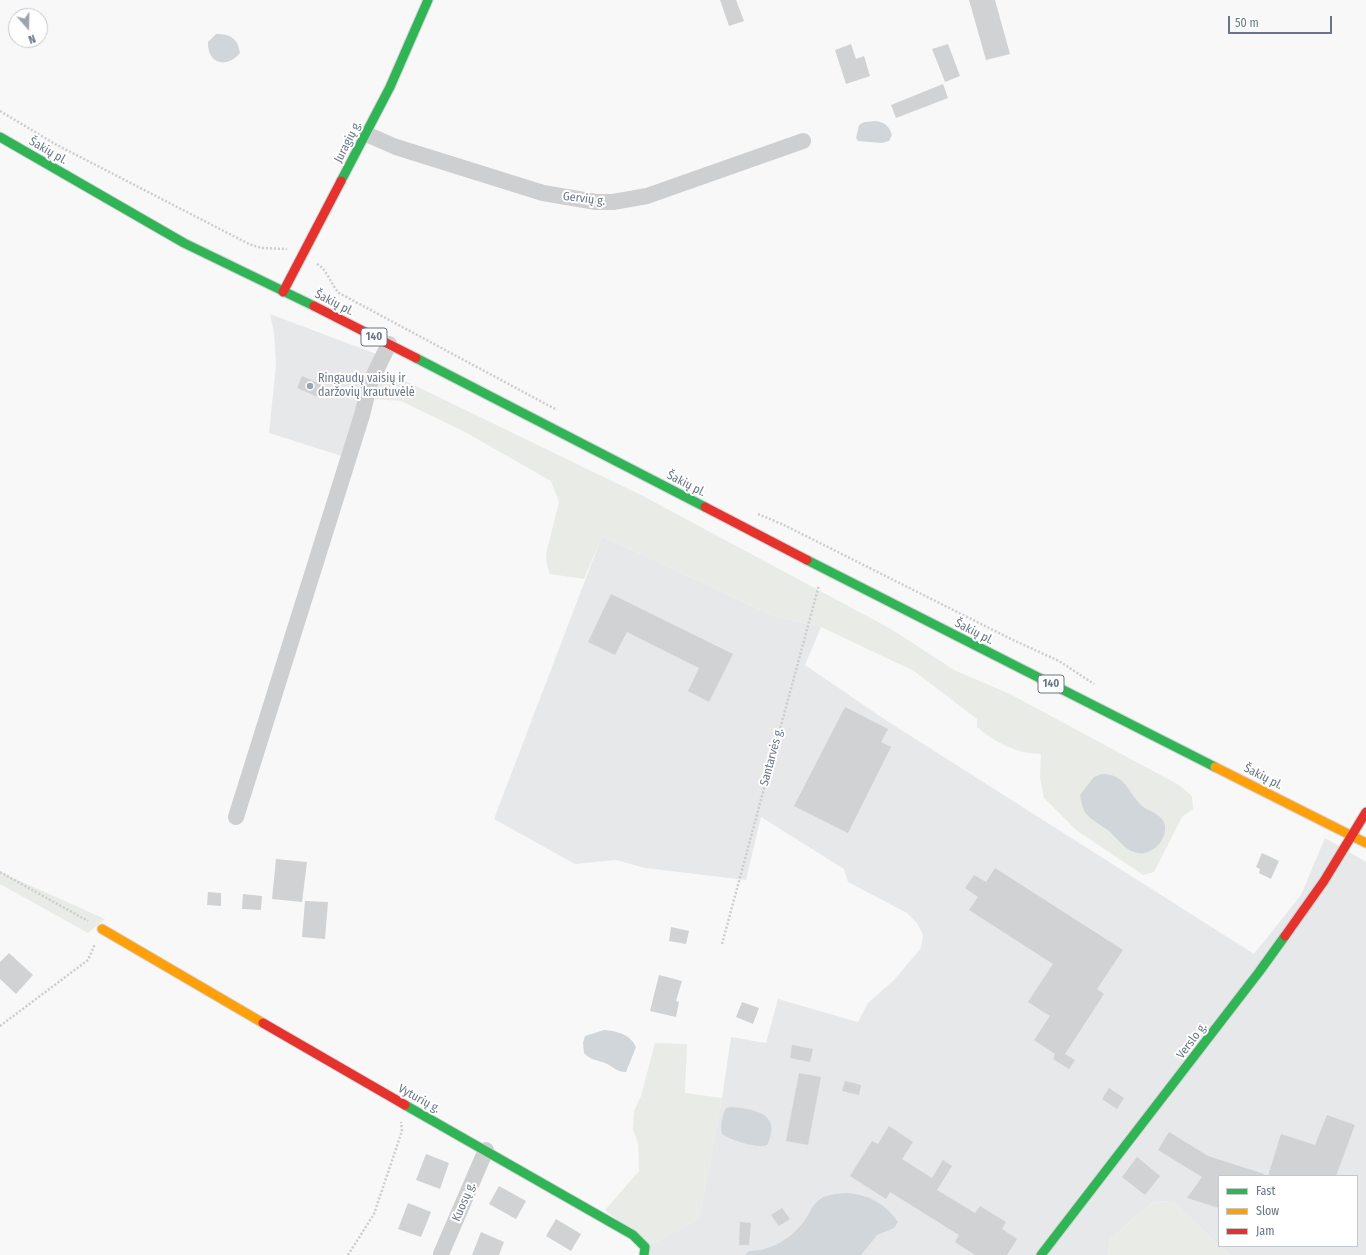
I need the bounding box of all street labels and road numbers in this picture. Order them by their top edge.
street label: Juragių g. [331,119,365,165]
street label: Šakių pl. [26,134,70,168]
street label: Gervių g. [562,189,606,209]
street label: Šakių pl. [312,287,356,319]
road number: 140 [361,328,387,346]
street label: Šakių pl. [664,468,708,500]
street label: Šakių pl. [952,616,996,648]
road number: 140 [1038,675,1064,693]
street label: Santarvės g. [757,726,787,788]
street label: Šakių pl. [1241,761,1285,793]
street label: Verslo g. [1174,1020,1210,1062]
street label: Vyturių g. [395,1082,443,1116]
street label: Kuosų g. [449,1180,479,1224]

